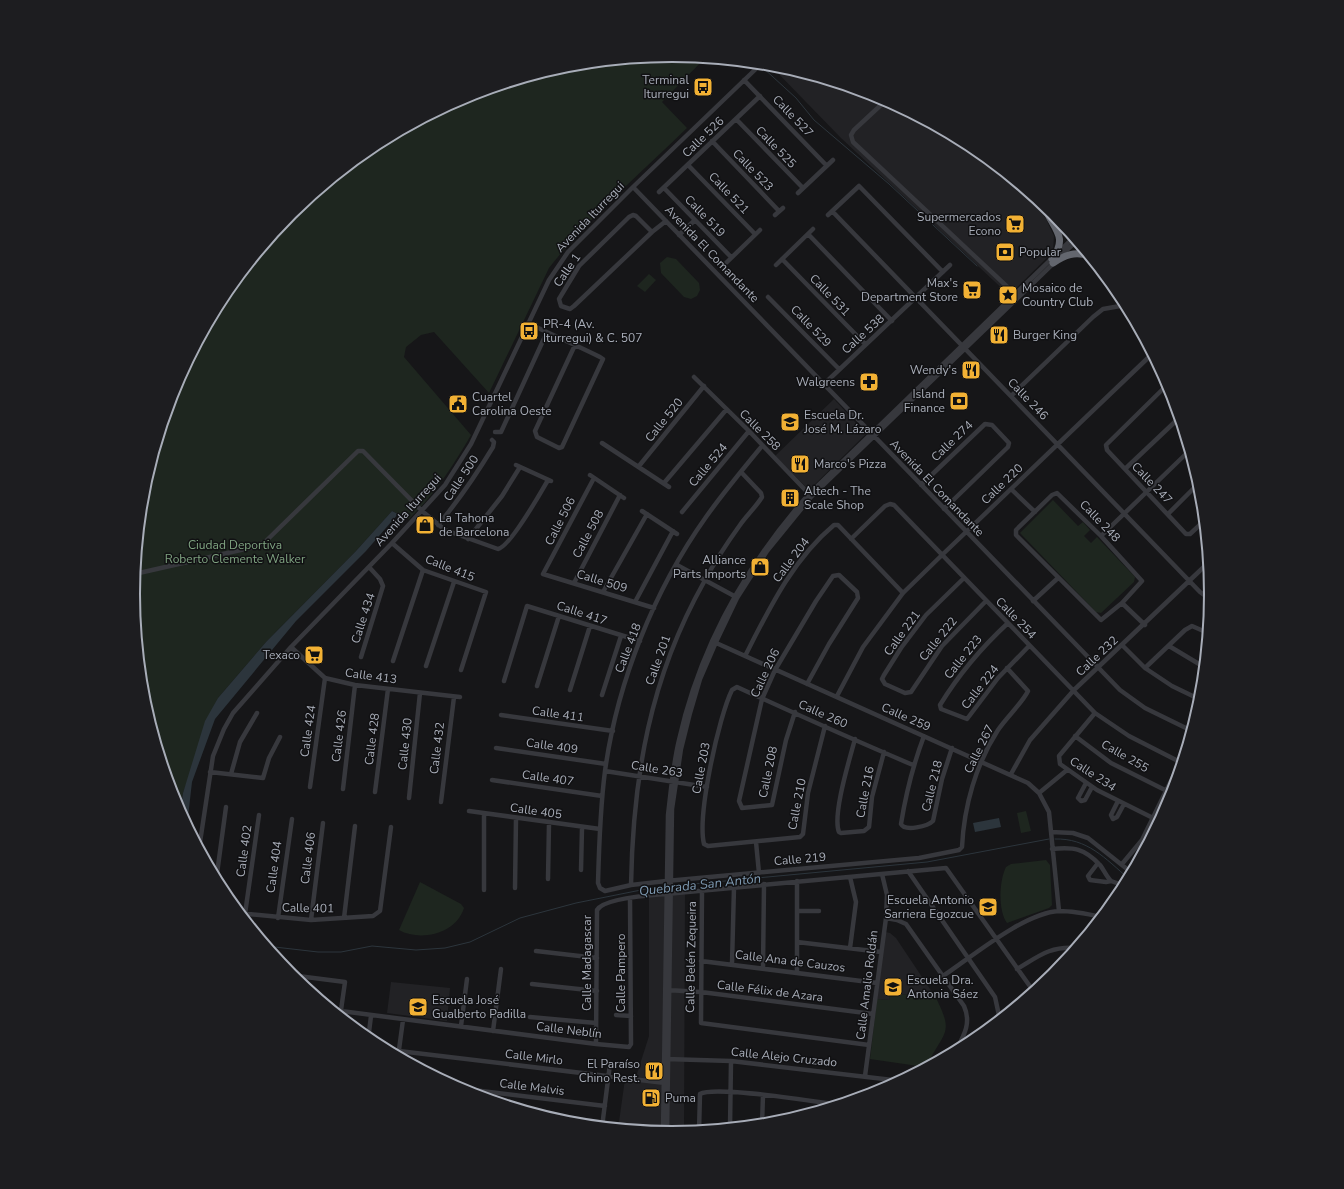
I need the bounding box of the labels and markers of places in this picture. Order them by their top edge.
place label: Terminal Iturregui [642,72,689,102]
bus stop icon: Terminal Iturregui [692,76,714,98]
place label: Supermercados Econo [917,209,1001,239]
supermarket icon: Supermercados Econo [1004,213,1026,235]
bank icon: Popular [994,241,1016,263]
place label: Popular [1019,244,1062,260]
place label: Max's Department Store [861,275,958,305]
supermarket icon: Max's Department Store [961,279,983,301]
place label: Mosaico de Country Club [1022,280,1093,310]
place icon: Mosaico de Country Club [997,284,1019,306]
place label: PR-4 (Av. Iturregui) & C. 507 [543,316,642,346]
bus stop icon: PR-4 (Av. Iturregui) & C. 507 [518,320,540,342]
restaurant icon: Burger King [988,324,1010,346]
place label: Burger King [1013,327,1077,343]
restaurant icon: Wendy's [960,359,982,381]
place label: Wendy's [910,362,957,378]
pharmacy icon: Walgreens [858,371,880,393]
place label: Walgreens [796,374,855,390]
place label: Island Finance [904,386,945,416]
place label: Cuartel Carolina Oeste [472,389,552,419]
bank icon: Island Finance [948,390,970,412]
public building icon: Cuartel Carolina Oeste [447,393,469,415]
place label: Escuela Dr. José M. Lázaro [803,407,882,437]
school or university icon: Escuela Dr. José M. Lázaro [779,411,801,433]
restaurant icon: Marco's Pizza [789,453,811,475]
place label: Marco's Pizza [814,456,886,472]
place label: Altech - The Scale Shop [804,483,871,513]
building icon: Altech - The Scale Shop [779,487,801,509]
place label: La Tahona de Barcelona [439,510,509,540]
shop icon: La Tahona de Barcelona [414,514,436,536]
place label: Alliance Parts Imports [673,552,746,582]
shop icon: Alliance Parts Imports [749,556,771,578]
supermarket icon: Texaco [303,644,325,666]
place label: Texaco [263,647,300,663]
place label: Escuela Antonio Sarriera Egozcue [884,892,974,922]
school or university icon: Escuela Antonio Sarriera Egozcue [977,896,999,918]
place label: Escuela Dra. Antonia Sáez [907,972,979,1002]
school or university icon: Escuela Dra. Antonia Sáez [882,976,904,998]
place label: Escuela José Gualberto Padilla [432,992,526,1022]
school or university icon: Escuela José Gualberto Padilla [407,996,429,1018]
place label: El Paraíso Chino Rest. [579,1056,640,1086]
restaurant icon: El Paraíso Chino Rest. [643,1060,665,1082]
fuel station icon: Puma [640,1087,662,1109]
place label: Puma [665,1090,696,1106]

